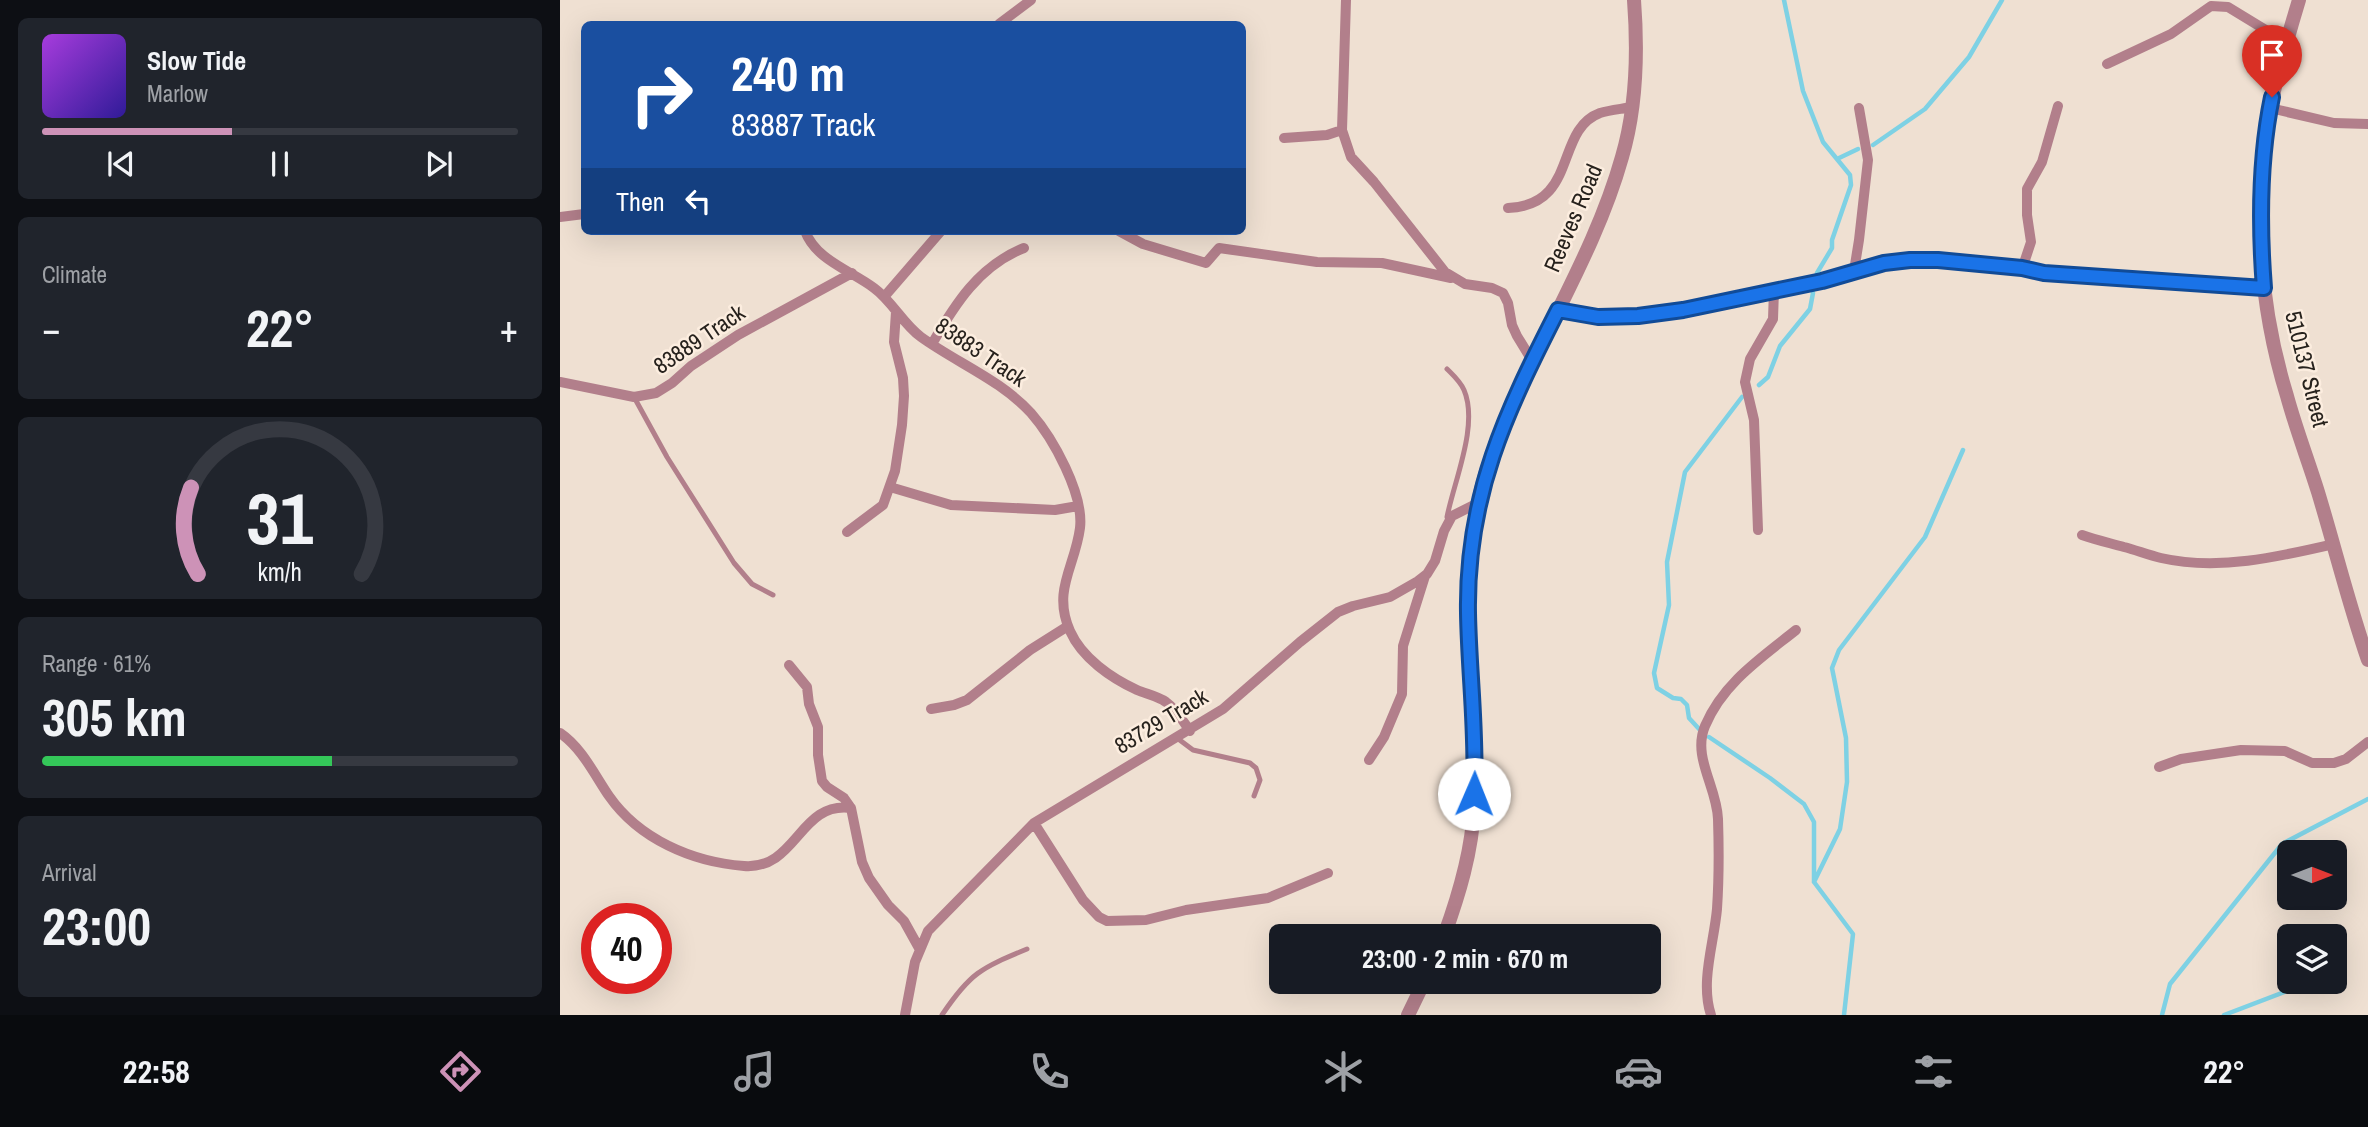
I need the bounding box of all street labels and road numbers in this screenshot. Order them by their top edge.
street label: Reeves Road [1536,159,1609,276]
street label: 83889 Track [647,296,751,380]
street label: 510137 Street [2278,308,2337,430]
street label: 83883 Track [930,310,1033,394]
street label: 83729 Track [1108,680,1214,761]

